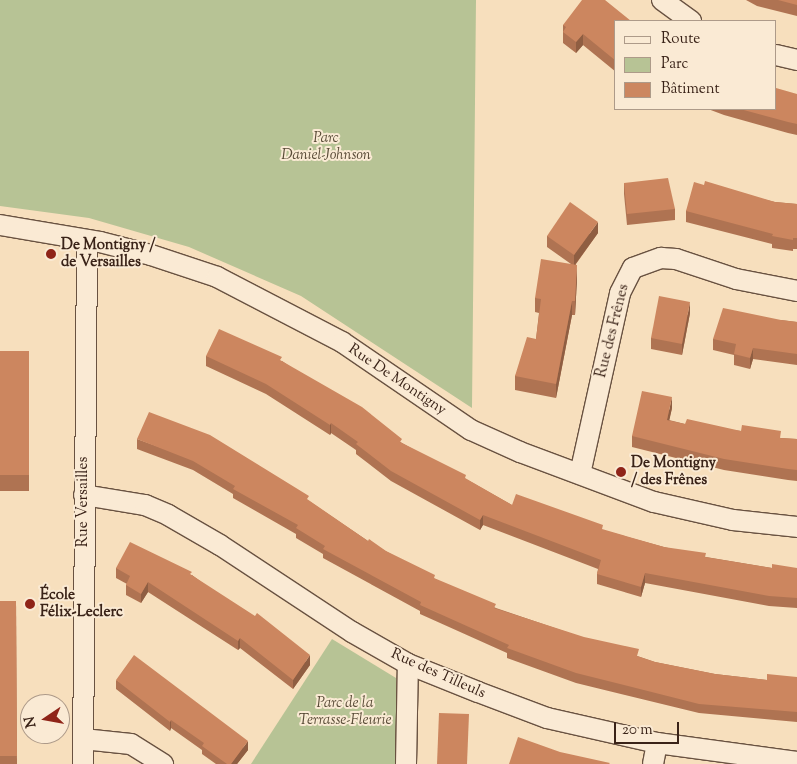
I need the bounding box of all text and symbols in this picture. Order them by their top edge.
legend [614,20,777,110]
text: Route [661,29,700,50]
text: Parc [661,54,688,75]
text: Bâtiment [661,79,720,100]
park label: Parc Daniel-Johnson [281,129,371,164]
place label: De Montigny / de Versailles [61,236,156,271]
marker: De Montigny / de Versailles [45,248,57,260]
street label: Rue des Frênes [593,282,633,380]
street label: Rue De Montigny [345,341,449,419]
place label: De Montigny / des Frênes [631,454,716,489]
street label: Rue Versailles [75,457,93,547]
marker: De Montigny / des Frênes [615,466,627,478]
place label: École Félix-Leclerc [40,586,123,621]
marker: École Félix-Leclerc [24,598,36,610]
street label: Rue des Tilleuls [388,645,488,703]
north arrow [20,694,70,744]
park label: Parc de la Terrasse-Fleurie [299,694,391,729]
scale bar [617,712,682,744]
text: N [20,714,42,729]
text: 20 m [622,720,653,741]

